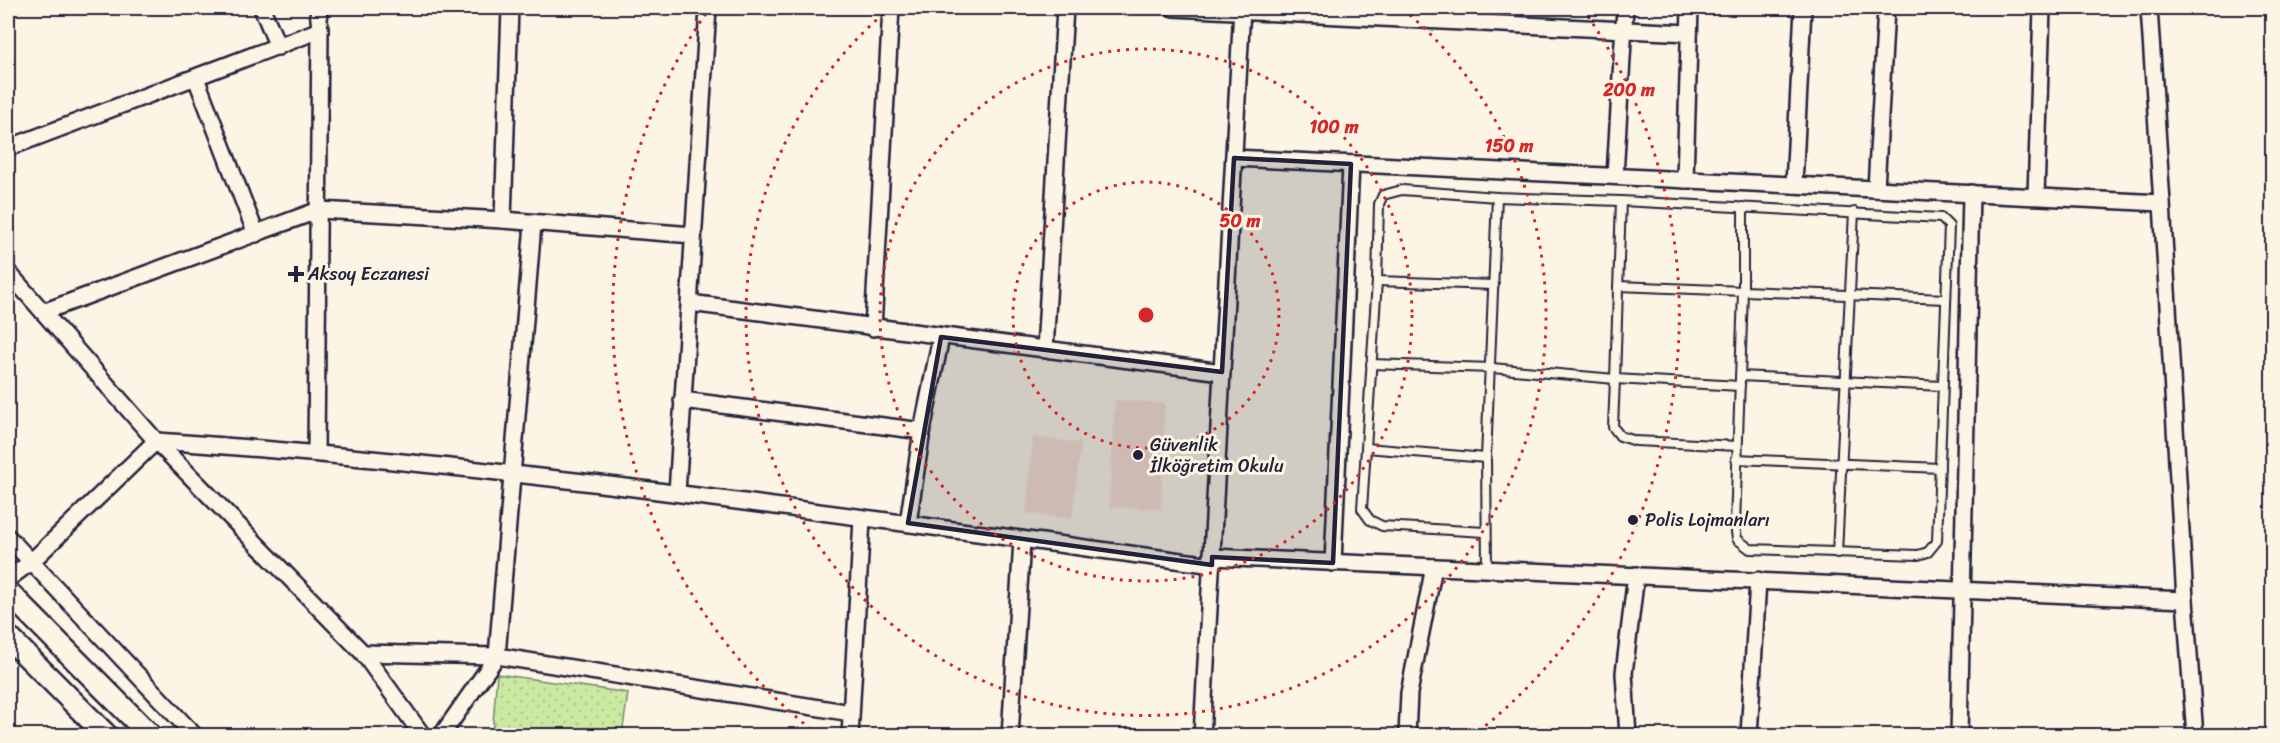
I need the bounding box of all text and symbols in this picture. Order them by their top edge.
text: 200 m [1602,74,1655,106]
text: 100 m [1310,111,1359,143]
text: 150 m [1485,130,1533,162]
text: 50 m [1220,205,1261,237]
place label: Aksoy Eczanesi [307,258,430,290]
marker: Aksoy Eczanesi [289,267,303,281]
centre of rings [1136,305,1156,325]
place label: Güvenlik İlköğretim Okulu [1149,429,1284,482]
marker: Güvenlik İlköğretim Okulu [1131,448,1145,462]
place label: Polis Lojmanları [1645,504,1770,536]
marker: Polis Lojmanları [1626,513,1640,527]

